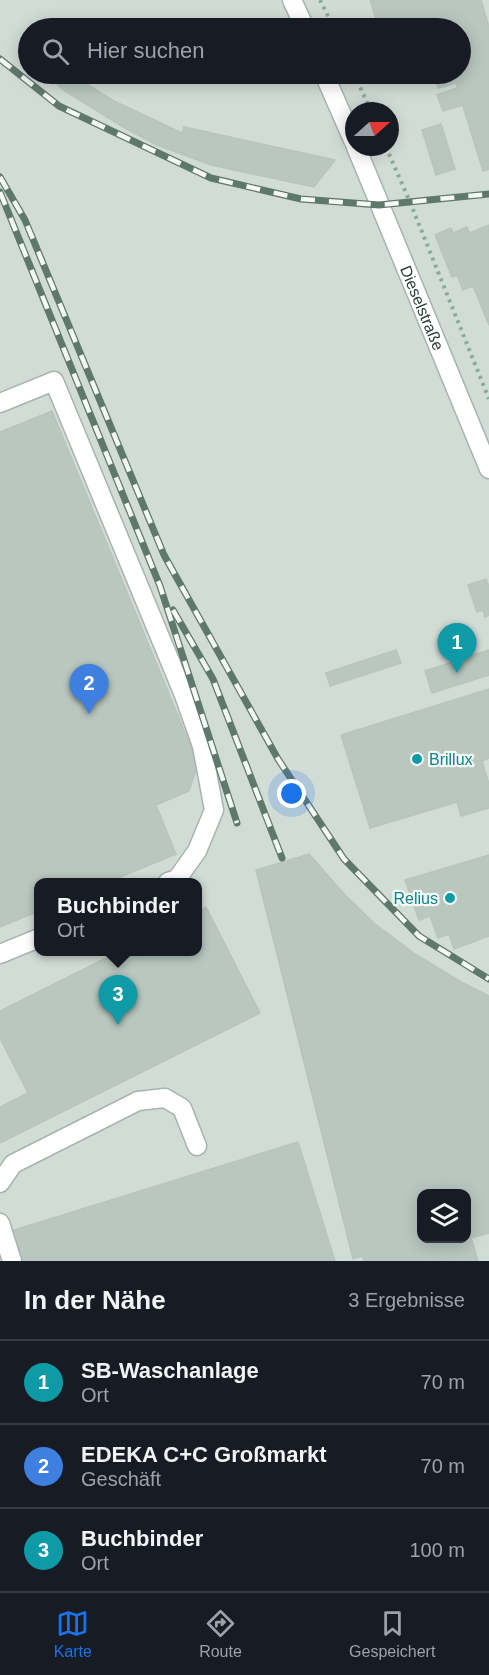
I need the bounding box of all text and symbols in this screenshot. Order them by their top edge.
search box [18,18,471,84]
icon: search [39,35,72,68]
text: Hier suchen [87,38,204,63]
north arrow [345,102,399,156]
street label: Dieselstraße [397,263,447,353]
pin: 1 [438,624,476,673]
pin: 2 [70,664,109,714]
place label: Brillux [429,751,473,768]
marker: Brillux [410,752,424,766]
your location [277,779,306,808]
popup [34,878,202,956]
place label: Relius [394,890,438,907]
marker: Relius [443,891,457,905]
text: Buchbinder [57,893,179,918]
text: Ort [57,919,85,941]
pin: 3 [98,976,138,1025]
map controls [417,1189,471,1243]
button: layers [417,1189,471,1243]
text: In der Nähe [24,1285,166,1315]
text: 3 Ergebnisse [348,1289,465,1311]
text: SB-Waschanlage [81,1358,259,1383]
text: 1 [38,1371,49,1393]
text: 70 m [421,1371,465,1393]
text: Ort [81,1384,109,1406]
text: EDEKA C+C Großmarkt [81,1442,327,1467]
text: 2 [38,1455,49,1477]
text: 70 m [421,1455,465,1477]
text: Geschäft [81,1468,161,1490]
text: Buchbinder [81,1526,203,1551]
text: 3 [38,1539,49,1561]
text: 100 m [409,1539,465,1561]
text: Ort [81,1552,109,1574]
tab: Karte [54,1607,92,1661]
tab: Route [199,1607,242,1661]
tab: Gespeichert [349,1607,435,1661]

